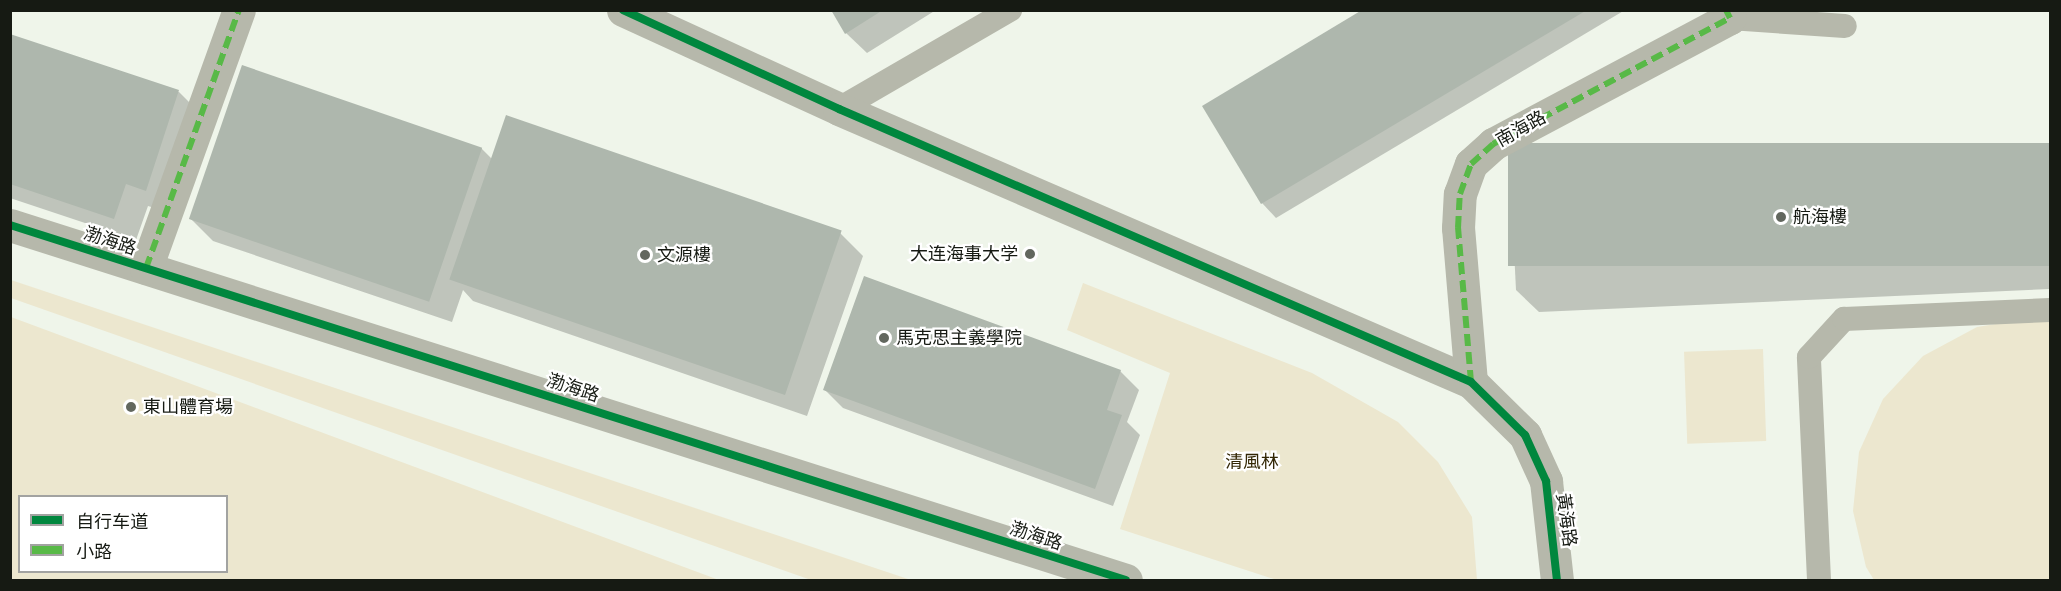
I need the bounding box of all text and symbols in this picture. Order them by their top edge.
street label: 南海路 [1492,106,1550,152]
place label: 航海樓 [1793,206,1847,228]
marker: 航海樓 [1774,210,1788,224]
street label: 渤海路 [81,222,139,260]
place label: 大连海事大学 [910,243,1018,265]
place label: 文源樓 [657,244,711,266]
marker: 大连海事大学 [1023,247,1037,261]
marker: 文源樓 [638,248,652,262]
place label: 馬克思主義學院 [896,327,1022,349]
marker: 馬克思主義學院 [877,331,891,345]
street label: 渤海路 [544,369,602,407]
place label: 東山體育場 [143,396,233,418]
marker: 東山體育場 [124,400,138,414]
park label: 清風林 [1225,451,1279,473]
street label: 黃海路 [1552,492,1580,548]
legend [18,495,228,573]
text: 自行车道 [76,510,148,534]
street label: 渤海路 [1007,517,1065,555]
text: 小路 [76,540,112,564]

